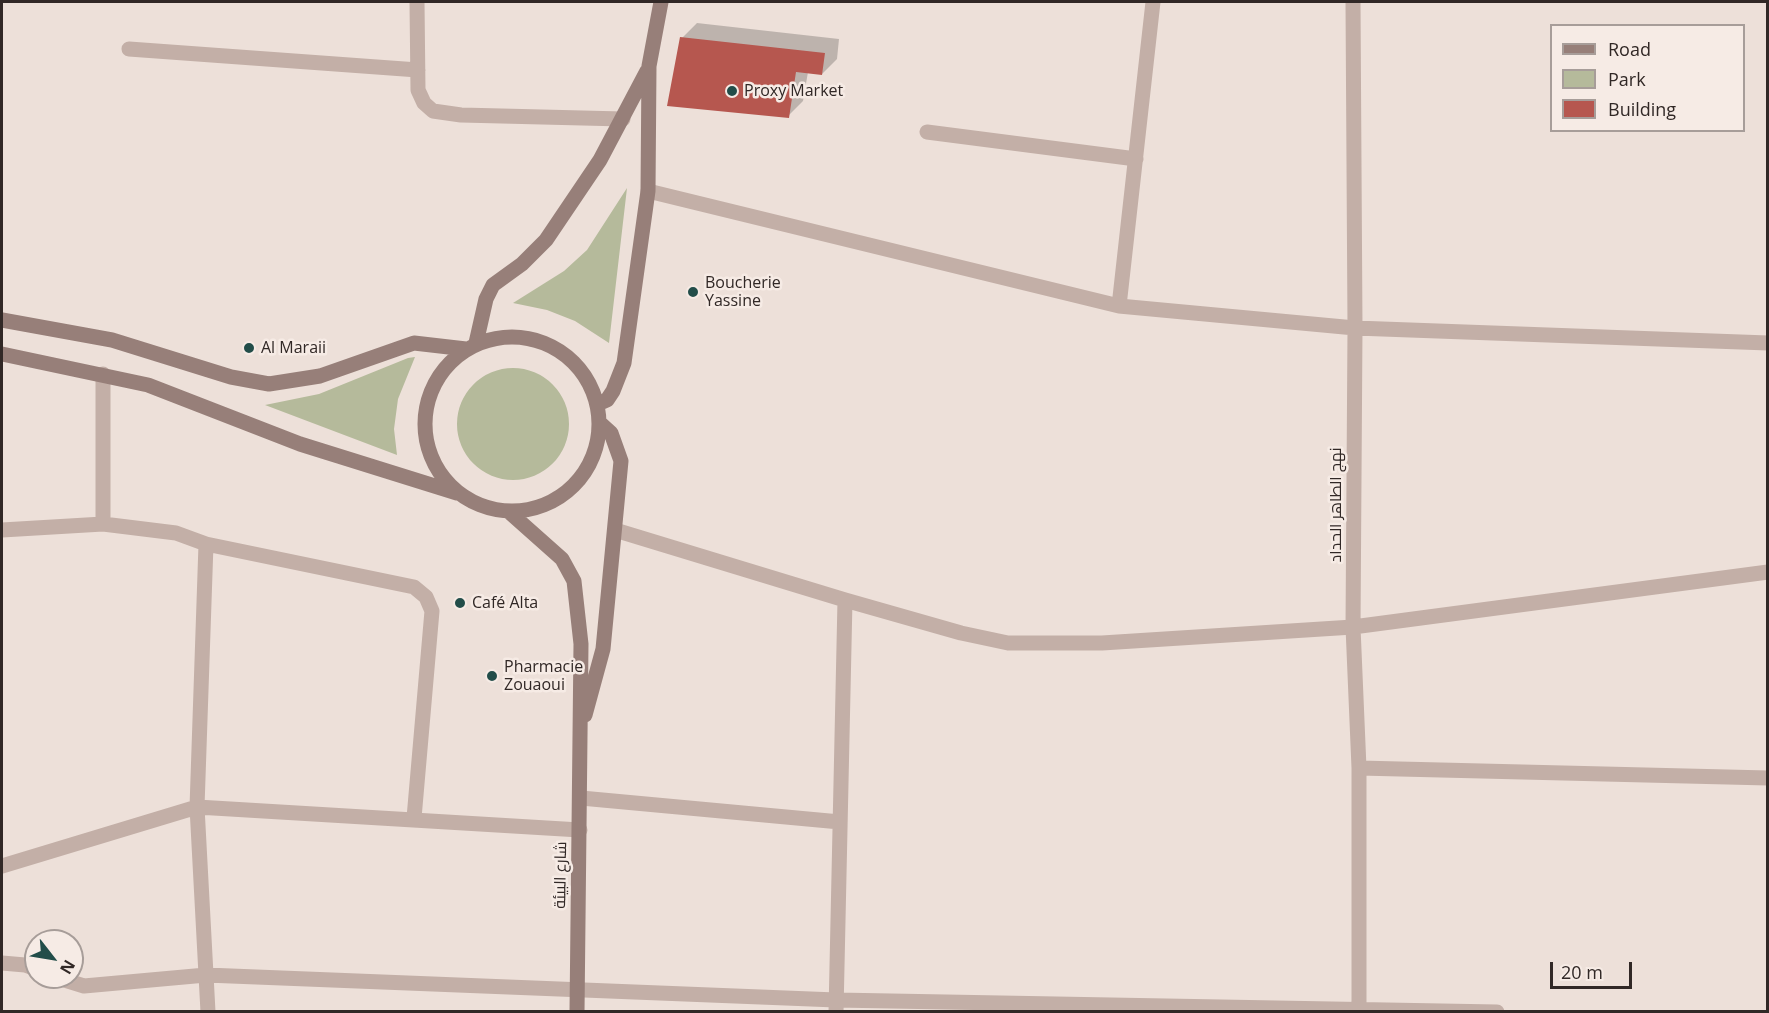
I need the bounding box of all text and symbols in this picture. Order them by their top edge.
legend [1550,24,1745,132]
text: Road [1608,37,1651,61]
text: Park [1608,67,1646,91]
place label: Proxy Market [744,81,843,101]
marker: Proxy Market [725,84,739,98]
text: Building [1608,97,1676,121]
place label: Boucherie Yassine [705,273,781,311]
marker: Boucherie Yassine [686,285,700,299]
place label: Al Maraii [261,338,326,358]
marker: Al Maraii [242,341,256,355]
street label: نهج الطاهر الحداد [1326,447,1346,563]
place label: Café Alta [472,593,538,613]
marker: Café Alta [453,596,467,610]
place label: Pharmacie Zouaoui [504,657,583,695]
marker: Pharmacie Zouaoui [485,669,499,683]
street label: شارع البيئة [551,841,571,909]
north arrow [24,929,84,989]
scale bar [1553,950,1636,988]
text: N [55,956,80,978]
text: 20 m [1561,960,1603,984]

